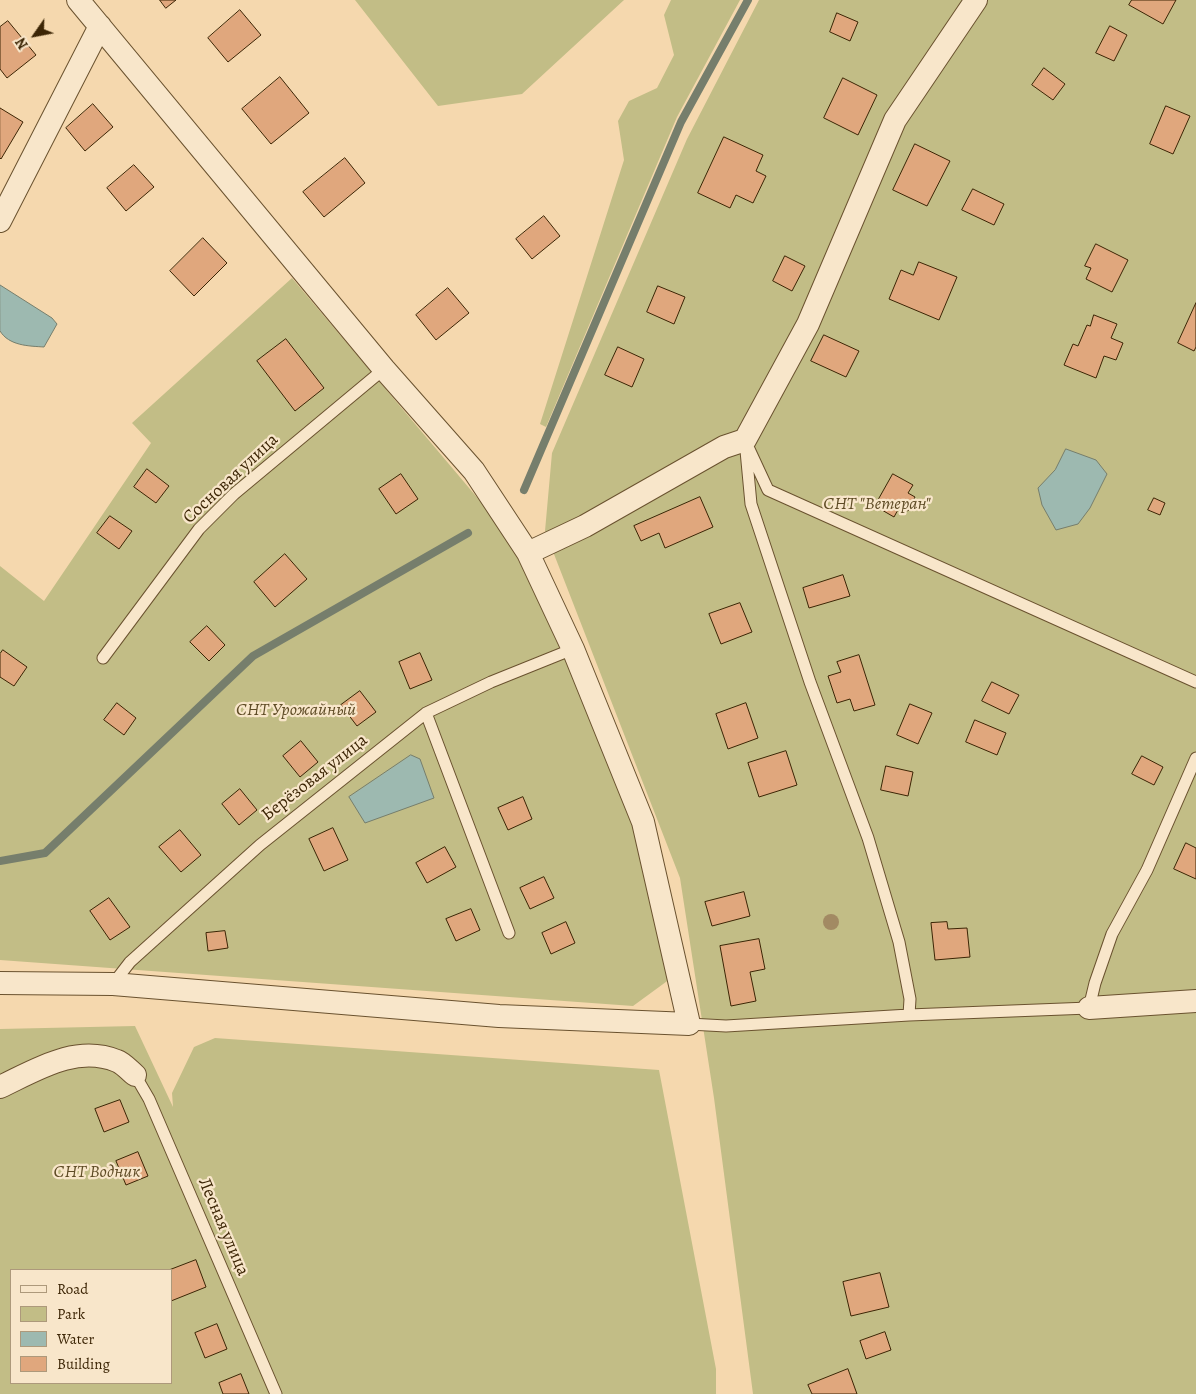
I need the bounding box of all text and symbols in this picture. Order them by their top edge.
north arrow [10,10,60,60]
text: N [11,34,33,53]
street label: Сосновая улица [179,429,283,529]
park label: СНТ "Ветеран" [823,494,931,516]
park label: СНТ Урожайный [236,700,356,722]
street label: Берёзовая улица [258,730,372,826]
park label: СНТ Водник [54,1162,140,1184]
street label: Лесная улица [193,1175,253,1279]
legend [10,1269,172,1384]
text: Road [57,1279,88,1299]
text: Park [57,1304,85,1324]
text: Water [57,1329,94,1349]
text: Building [57,1354,110,1374]

